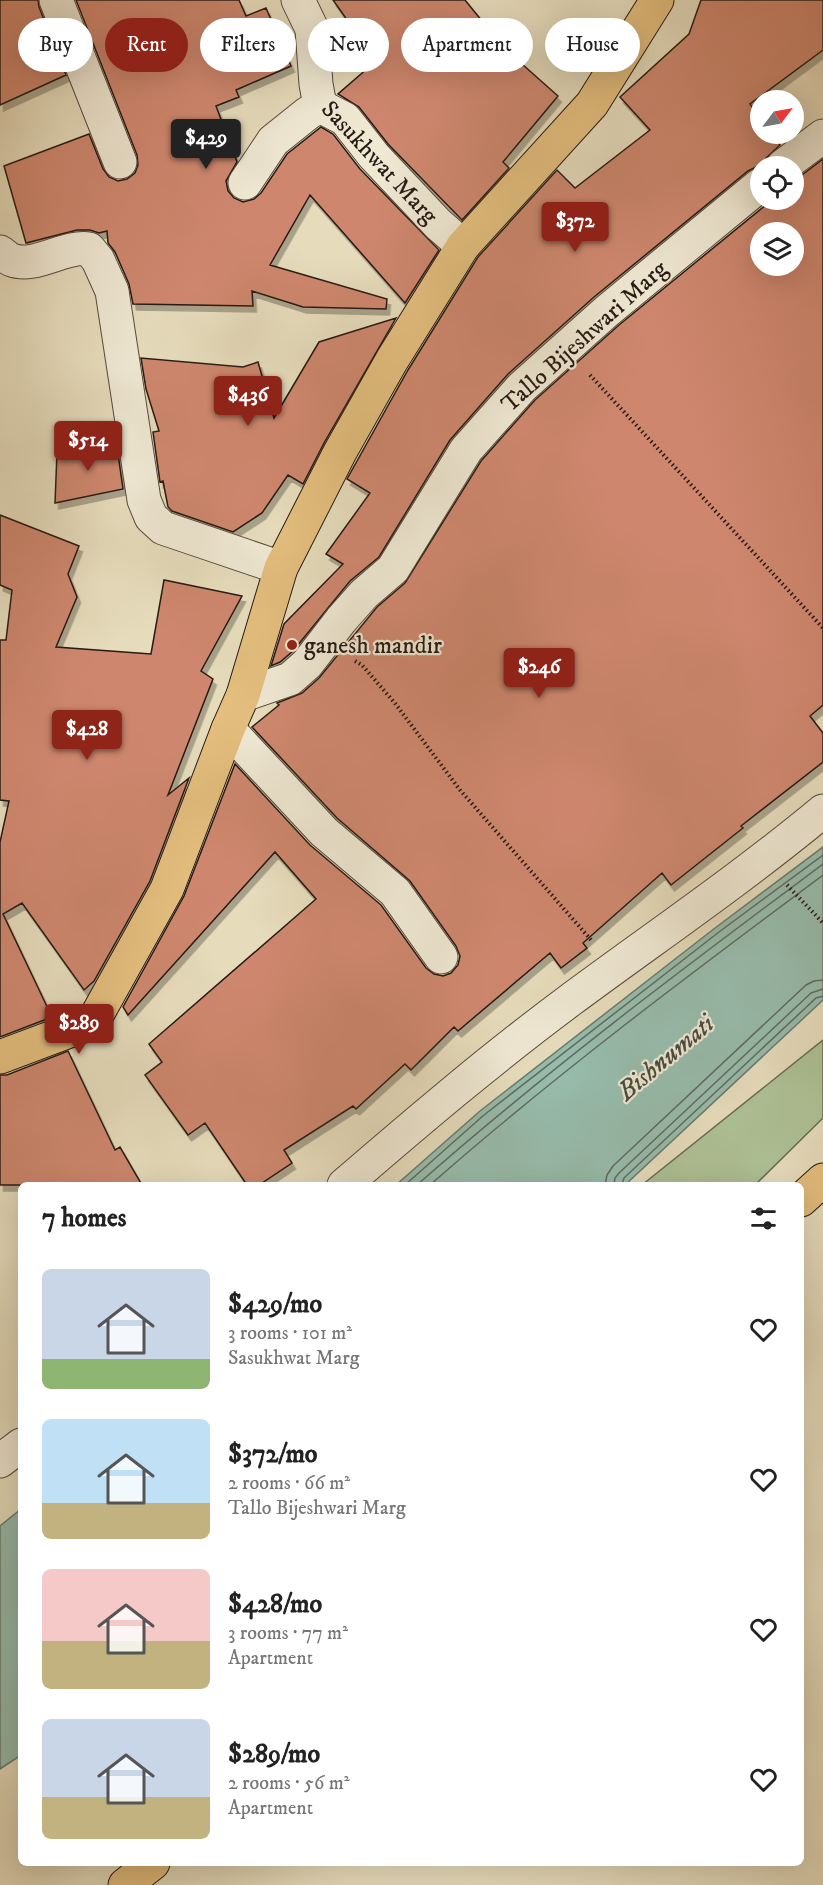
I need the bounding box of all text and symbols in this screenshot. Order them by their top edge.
chip: Buy [18,18,93,72]
chip: Rent [105,18,188,72]
chip: Filters [200,18,296,72]
chip: New [308,18,389,72]
chip: Apartment [401,18,533,72]
chip: House [545,18,640,72]
north arrow [750,90,804,144]
map controls [750,90,804,276]
street label: Sasukhwat Marg [314,95,444,231]
pin: $429 [170,119,242,170]
text: $429 [185,126,227,151]
button: locate [750,156,804,210]
pin: $372 [539,202,611,253]
text: $372 [556,209,594,234]
button: layers [750,222,804,276]
street label: Tallo Bijeshwari Marg [495,254,674,419]
pin: $436 [212,376,284,427]
text: $436 [228,383,268,408]
pin: $514 [52,421,124,472]
text: $514 [68,428,108,453]
place label: ganesh mandir [304,631,442,661]
marker: ganesh mandir [285,638,299,652]
pin: $246 [503,648,575,699]
text: $246 [518,655,560,680]
pin: $428 [51,710,123,761]
text: $428 [66,717,108,742]
pin: $289 [43,1004,115,1055]
water label: Bishnumati [610,1007,723,1109]
text: $289 [59,1011,99,1036]
text: 7 homes [42,1202,126,1235]
icon: filters [747,1202,780,1235]
text: $429/mo [228,1288,322,1321]
icon: home [90,1293,162,1365]
icon: heart [747,1313,780,1346]
text: 3 rooms · 101 m² [228,1321,352,1346]
text: Sasukhwat Marg [228,1346,360,1371]
text: $372/mo [228,1438,318,1471]
icon: home [90,1443,162,1515]
icon: heart [747,1463,780,1496]
text: 2 rooms · 66 m² [228,1471,350,1496]
text: Tallo Bijeshwari Marg [228,1496,406,1521]
text: $428/mo [228,1588,322,1621]
icon: home [90,1593,162,1665]
icon: heart [747,1613,780,1646]
text: 3 rooms · 77 m² [228,1621,348,1646]
text: Apartment [228,1646,313,1671]
text: $289/mo [228,1738,320,1771]
icon: home [90,1743,162,1815]
icon: heart [747,1763,780,1796]
text: 2 rooms · 56 m² [228,1771,350,1796]
text: Apartment [228,1796,313,1821]

